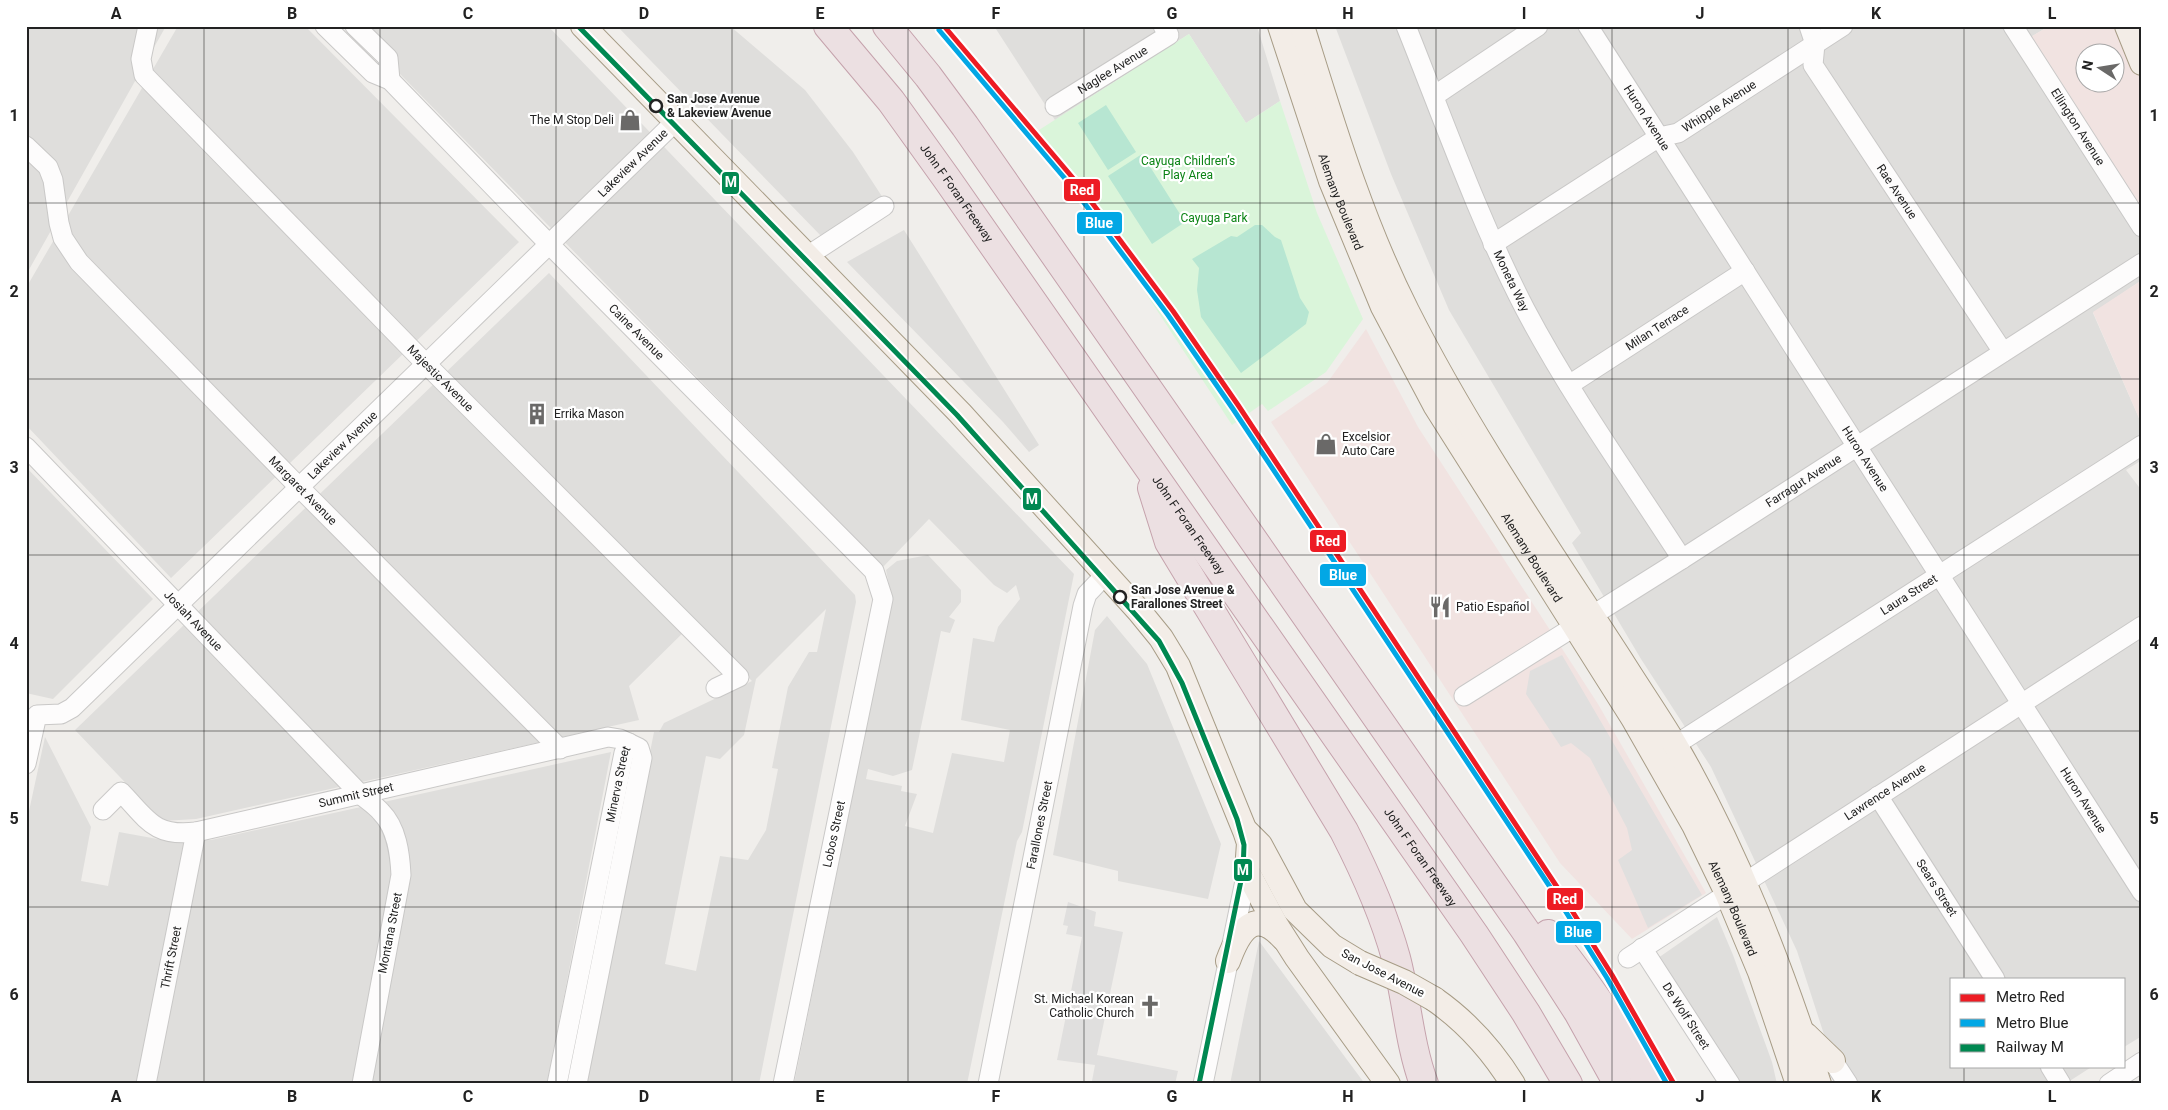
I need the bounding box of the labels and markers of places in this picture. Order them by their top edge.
place label: San Jose Avenue & Lakeview Avenue [667,92,772,120]
marker: San Jose Avenue & Lakeview Avenue [649,99,663,113]
shop icon: The M Stop Deli [617,107,643,133]
place label: The M Stop Deli [530,113,614,127]
building icon: Errika Mason [524,401,550,427]
place label: Errika Mason [554,407,624,421]
place label: Excelsior Auto Care [1342,430,1395,458]
shop icon: Excelsior Auto Care [1313,431,1339,457]
place label: San Jose Avenue & Farallones Street [1131,583,1235,611]
marker: San Jose Avenue & Farallones Street [1113,590,1127,604]
restaurant icon: Patio Español [1427,594,1453,620]
place label: Patio Español [1456,600,1529,614]
place label: St. Michael Korean Catholic Church [1034,992,1134,1020]
church icon: St. Michael Korean Catholic Church [1137,993,1163,1019]

